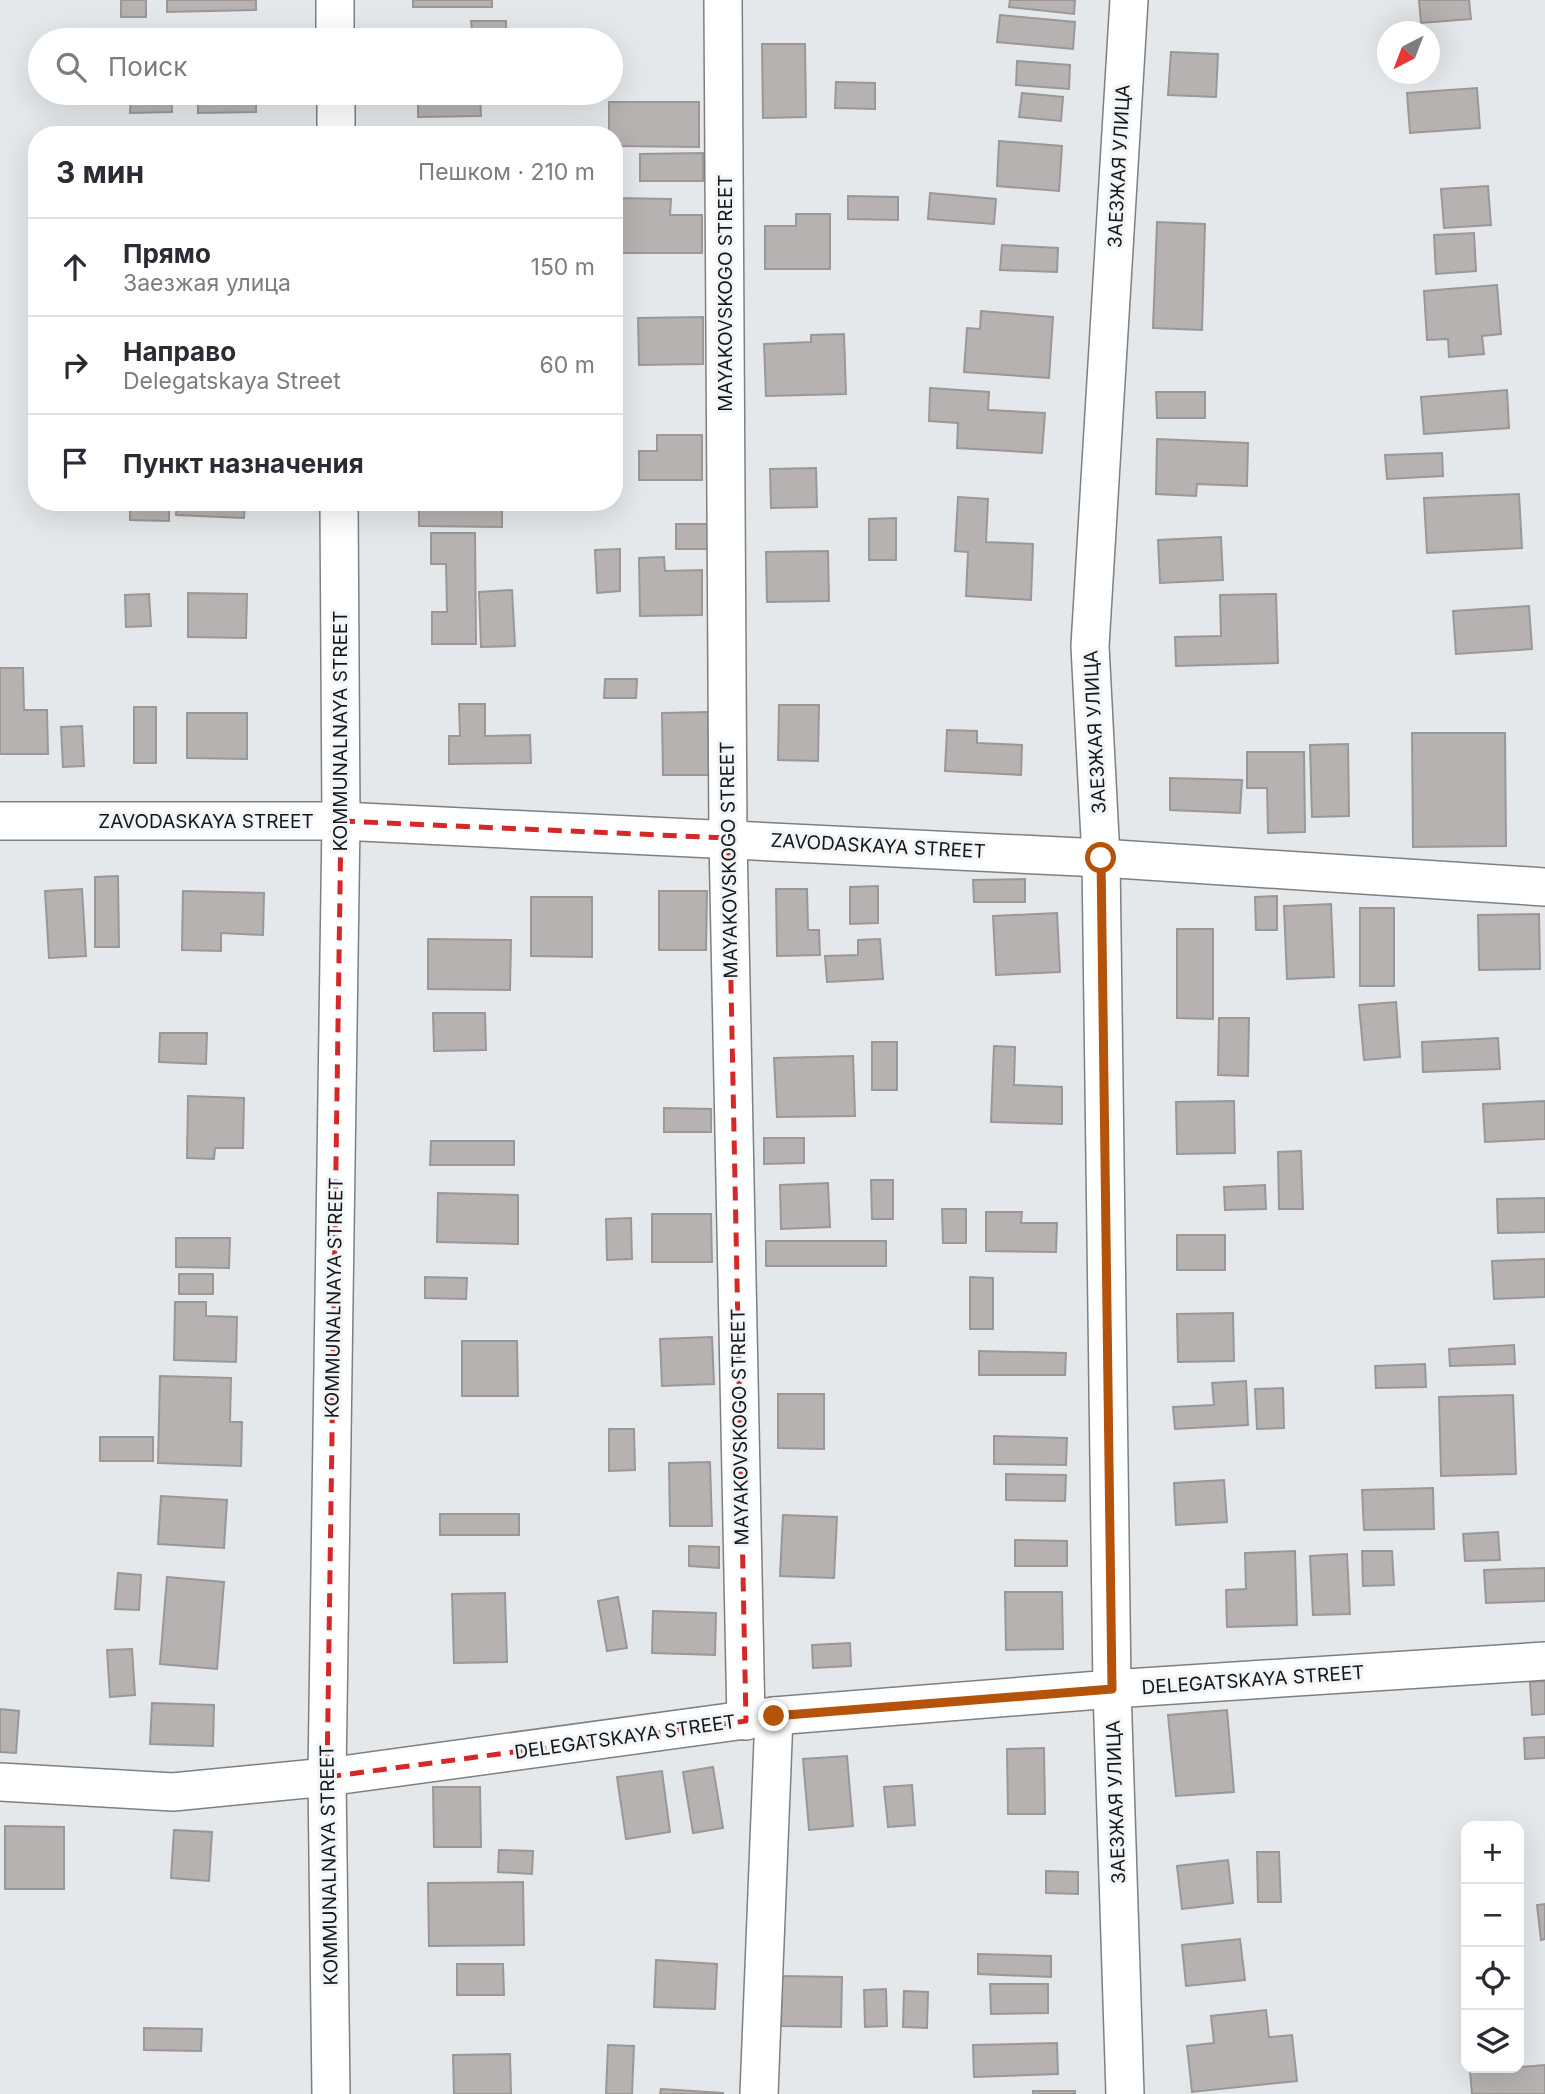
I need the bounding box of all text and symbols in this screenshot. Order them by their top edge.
north arrow [1377,21,1440,84]
search box [28,28,623,105]
icon: search [52,48,90,86]
text: Поиск [108,51,187,82]
street label: ЗАЕЗЖАЯ УЛИЦА [1103,84,1135,248]
text: 3 мин [56,154,144,190]
text: Пешком · 210 m [418,158,595,186]
street label: MAYAKOVSKOGO STREET [714,174,737,412]
text: Прямо [123,238,211,269]
icon: ahead [56,248,94,286]
text: 150 m [531,253,595,281]
text: Заезжая улица [123,269,291,297]
text: Направо [123,336,236,367]
icon: right [56,346,94,384]
text: 60 m [540,351,595,379]
text: Delegatskaya Street [123,367,341,395]
icon: arrive [56,444,94,482]
text: Пункт назначения [123,448,364,479]
street label: KOMMUNALNAYA STREET [329,610,352,852]
street label: ЗАЕЗЖАЯ УЛИЦА [1079,650,1111,814]
street label: MAYAKOVSKOGO STREET [715,741,743,979]
street label: ZAVODASKAYA STREET [98,810,314,833]
street label: ZAVODASKAYA STREET [770,829,986,863]
route start [1085,842,1116,873]
street label: KOMMUNALNAYA STREET [320,1177,348,1419]
street label: MAYAKOVSKOGO STREET [726,1308,754,1546]
street label: DELEGATSKAYA STREET [1141,1661,1365,1699]
route end [758,1700,789,1731]
street label: DELEGATSKAYA STREET [513,1710,737,1764]
street label: ЗАЕЗЖАЯ УЛИЦА [1102,1720,1130,1884]
street label: KOMMUNALNAYA STREET [315,1744,343,1986]
map controls [1461,1821,1524,2073]
button: + [1461,1821,1524,1884]
button: − [1461,1884,1524,1947]
button: locate [1461,1947,1524,2010]
button: layers [1461,2010,1524,2073]

